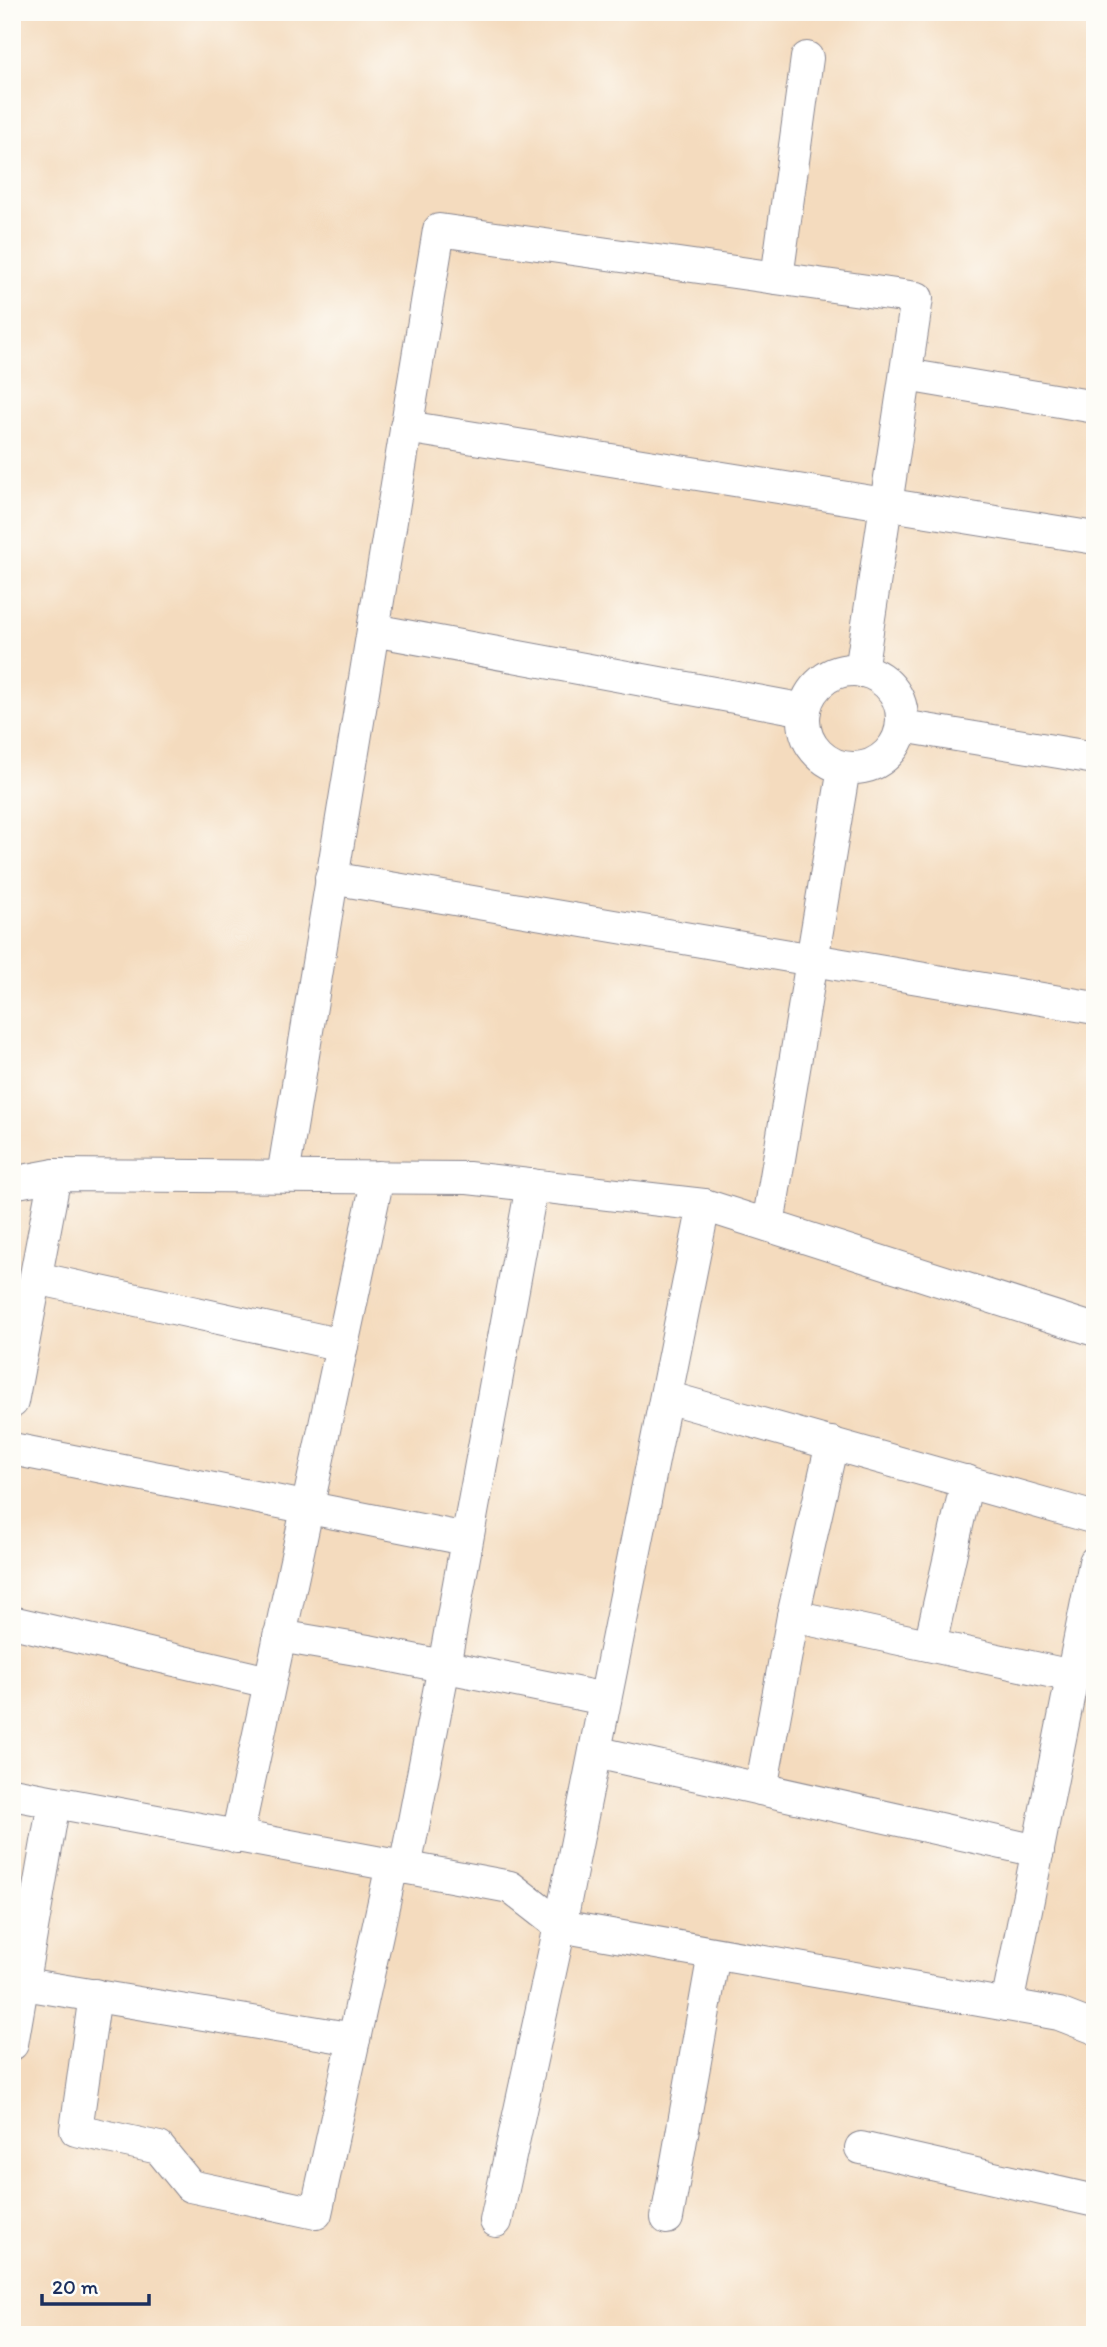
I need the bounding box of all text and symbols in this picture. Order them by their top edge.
scale bar [42,2263,149,2307]
text: 20 m [52,2274,99,2299]

